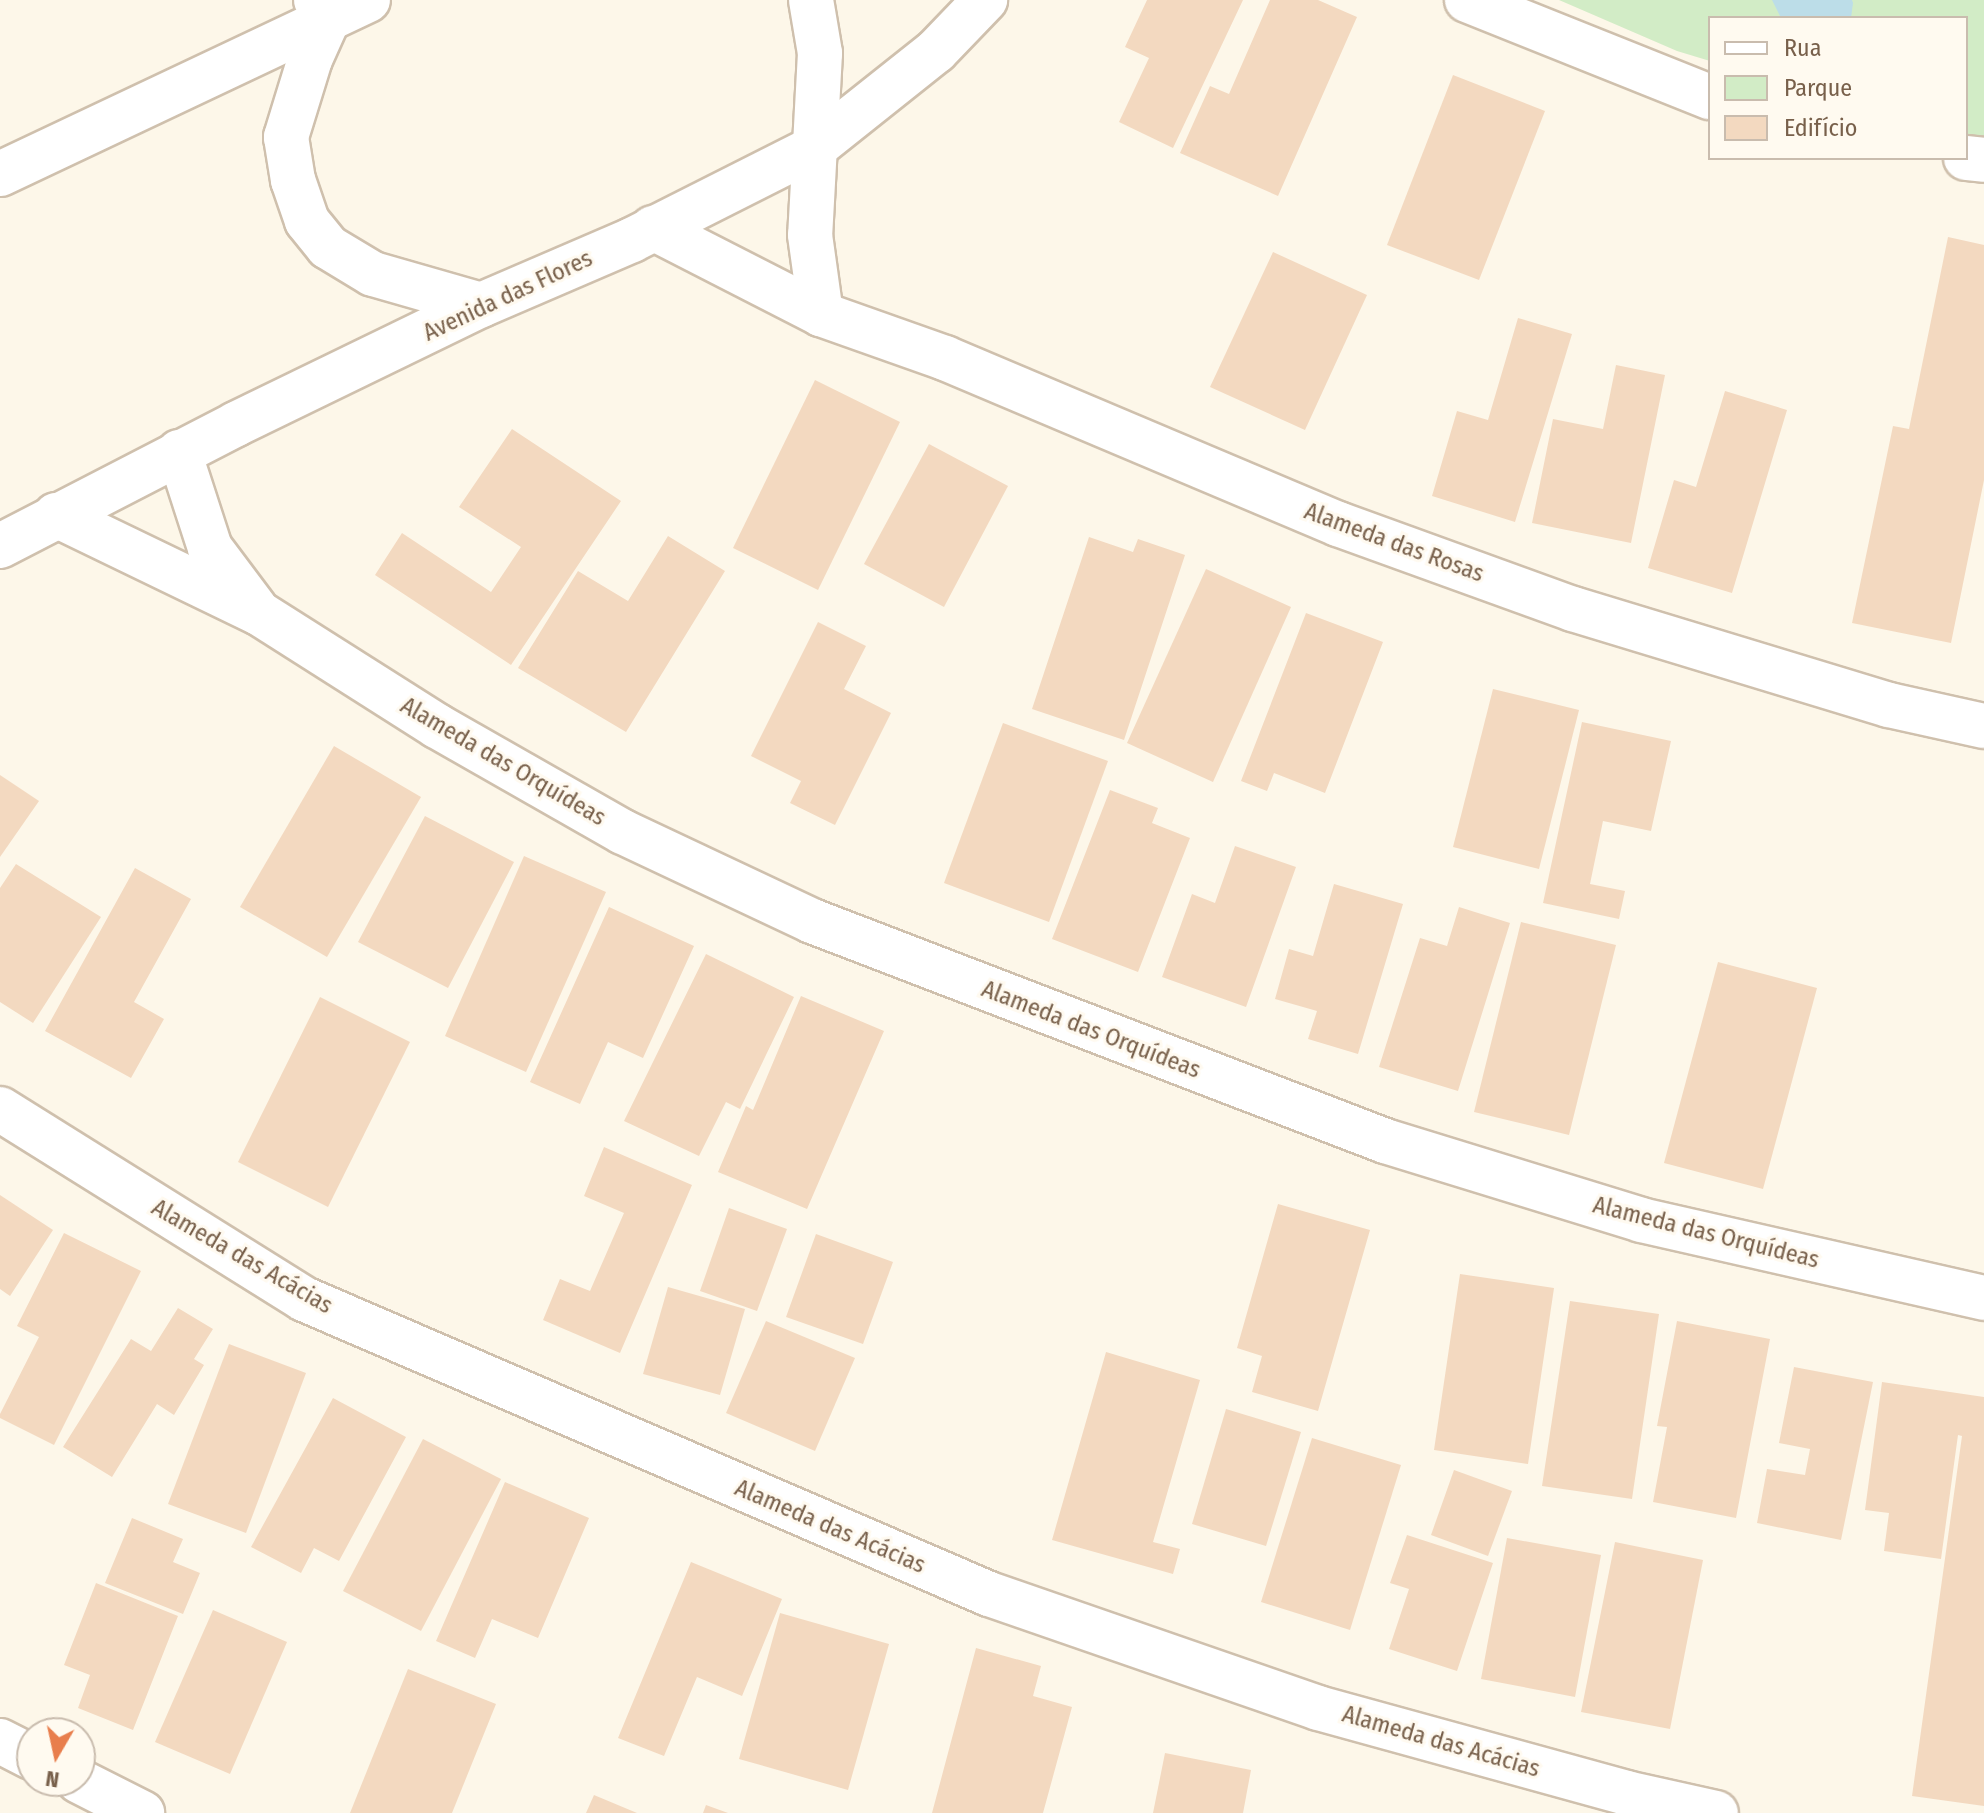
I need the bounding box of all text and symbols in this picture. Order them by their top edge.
legend [1708,16,1968,160]
text: Rua [1784,34,1821,62]
text: Parque [1784,74,1852,102]
text: Edifício [1784,114,1857,142]
street label: Avenida das Flores [419,244,597,348]
street label: Alameda das Rosas [1300,497,1488,589]
street label: Alameda das Orquídeas [395,692,611,832]
street label: Alameda das Orquídeas [977,975,1205,1085]
street label: Alameda das Orquídeas [1590,1191,1822,1275]
street label: Alameda das Acácias [146,1194,338,1320]
street label: Alameda das Acácias [730,1474,930,1580]
street label: Alameda das Acácias [1339,1700,1543,1784]
north arrow [16,1717,96,1797]
text: N [44,1765,61,1794]

